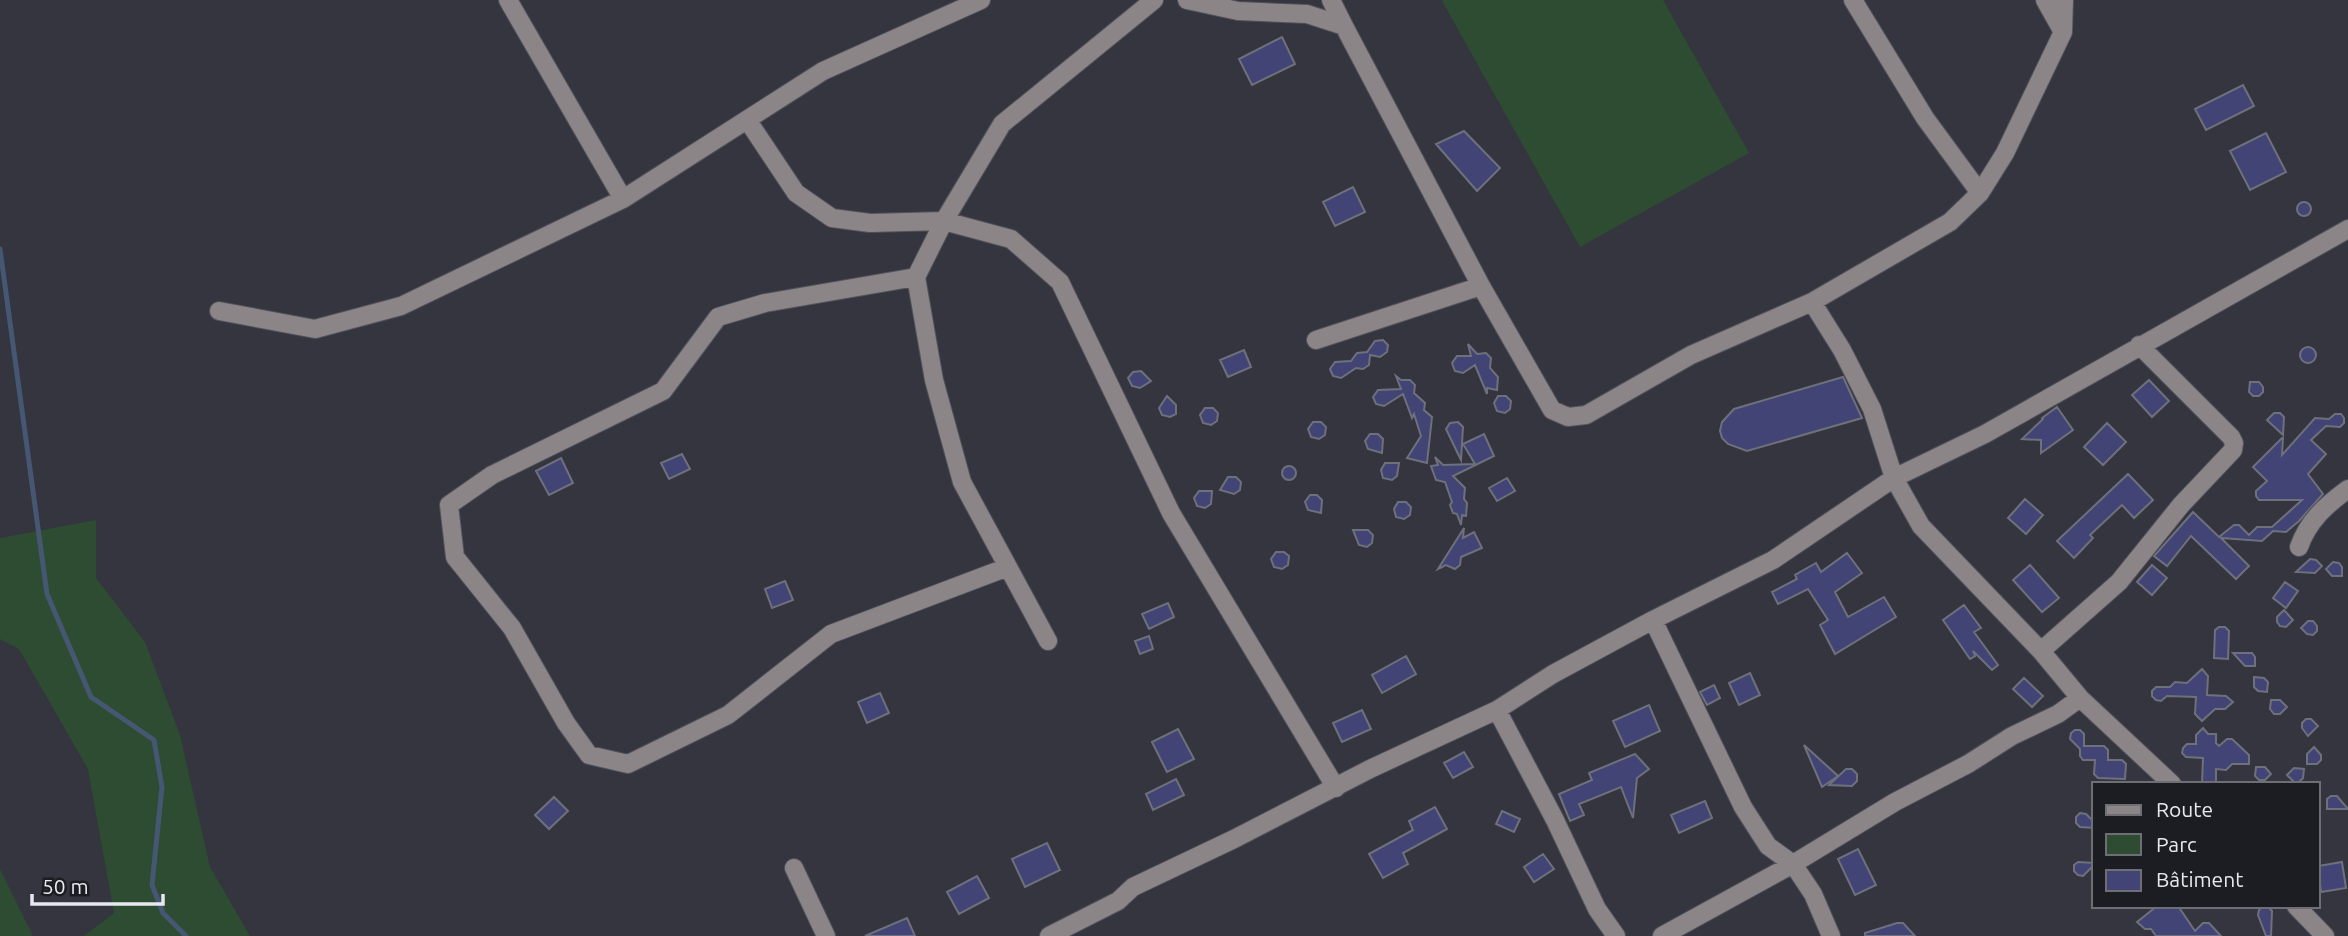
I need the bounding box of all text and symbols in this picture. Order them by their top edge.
legend [2092,782,2320,908]
text: Route [2156,797,2213,821]
text: Parc [2156,832,2197,856]
scale bar [32,862,163,906]
text: Bâtiment [2156,867,2243,891]
text: 50 m [42,874,89,898]

